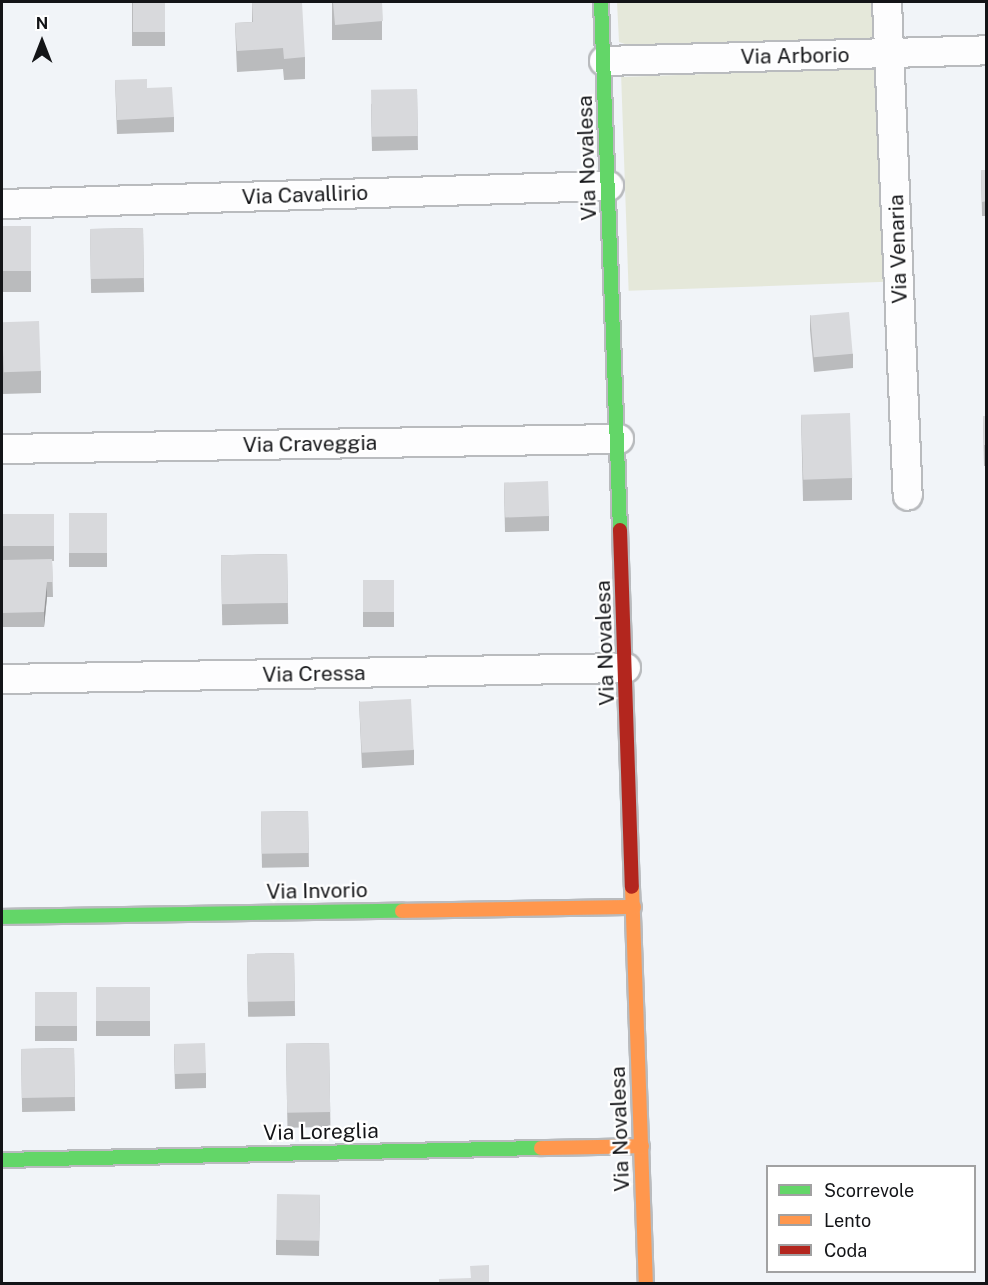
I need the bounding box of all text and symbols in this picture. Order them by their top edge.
north arrow [12,12,72,72]
text: N [36,14,48,33]
street label: Via Arborio [740,42,850,70]
street label: Via Novalesa [572,95,602,221]
street label: Via Cavallirio [241,180,369,210]
street label: Via Venaria [883,194,913,304]
street label: Via Craveggia [243,430,377,458]
street label: Via Novalesa [590,580,620,706]
street label: Via Cressa [262,661,366,687]
street label: Via Invorio [266,878,368,904]
street label: Via Novalesa [605,1066,635,1192]
street label: Via Loreglia [263,1118,379,1146]
legend [766,1165,976,1273]
text: Scorrevole [824,1180,914,1201]
text: Lento [824,1210,871,1231]
text: Coda [824,1240,867,1261]

